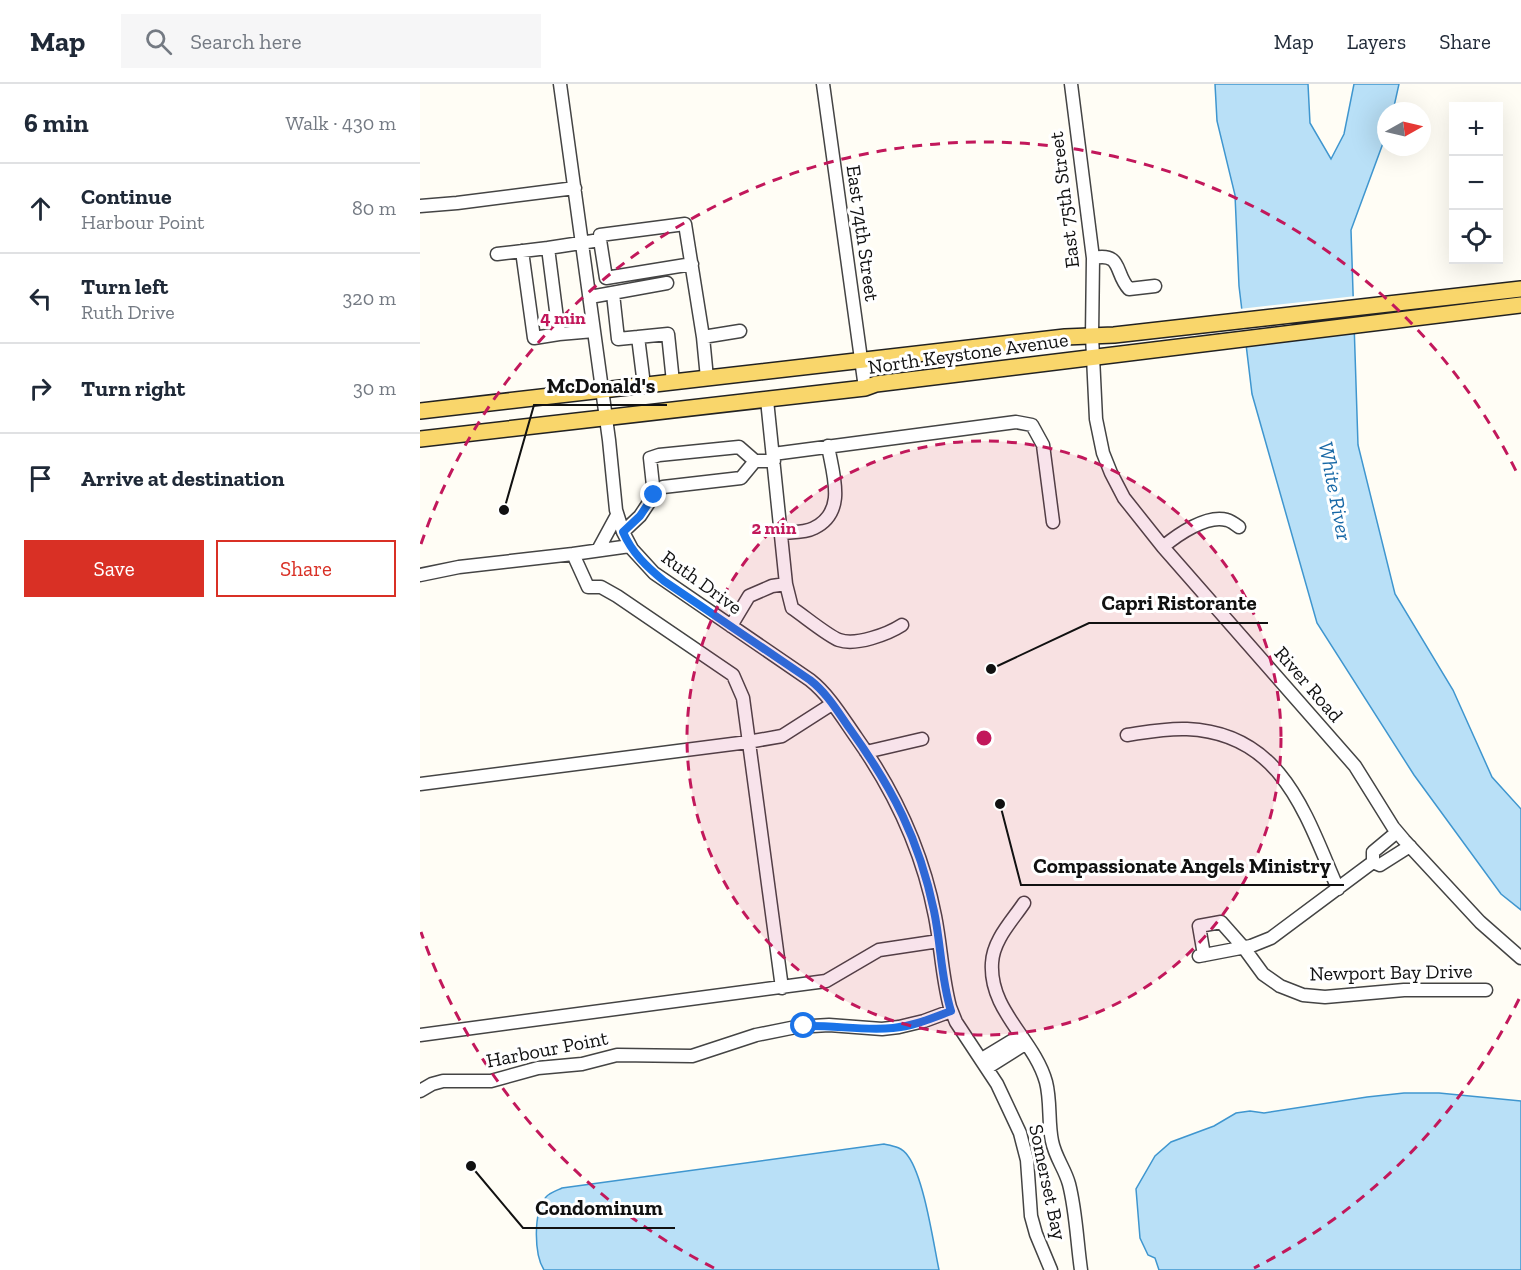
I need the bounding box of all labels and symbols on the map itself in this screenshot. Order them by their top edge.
north arrow [1377,102,1431,156]
street label: East 75th Street [1044,130,1084,270]
street label: East 74th Street [842,163,885,303]
text: 4 min [540,307,586,329]
street label: North Keystone Avenue [866,327,1070,379]
callout: McDonald's [534,366,667,405]
text: McDonald's [547,373,656,398]
water label: White River [1314,439,1357,543]
route end [640,481,666,507]
text: 2 min [752,517,797,539]
street label: Ruth Drive [657,545,747,619]
callout: Capri Ristorante [1089,584,1268,623]
text: Capri Ristorante [1101,590,1257,615]
street label: River Road [1270,641,1348,727]
centre of rings [974,728,994,748]
callout: Compassionate Angels Ministry [1021,846,1344,885]
text: Compassionate Angels Ministry [1033,853,1331,878]
street label: Newport Bay Drive [1309,959,1473,985]
route start [790,1012,816,1038]
street label: Harbour Point [484,1025,610,1073]
street label: Somerset Bay [1024,1122,1072,1243]
callout: Condominum [523,1189,675,1228]
text: Condominum [535,1195,663,1220]

